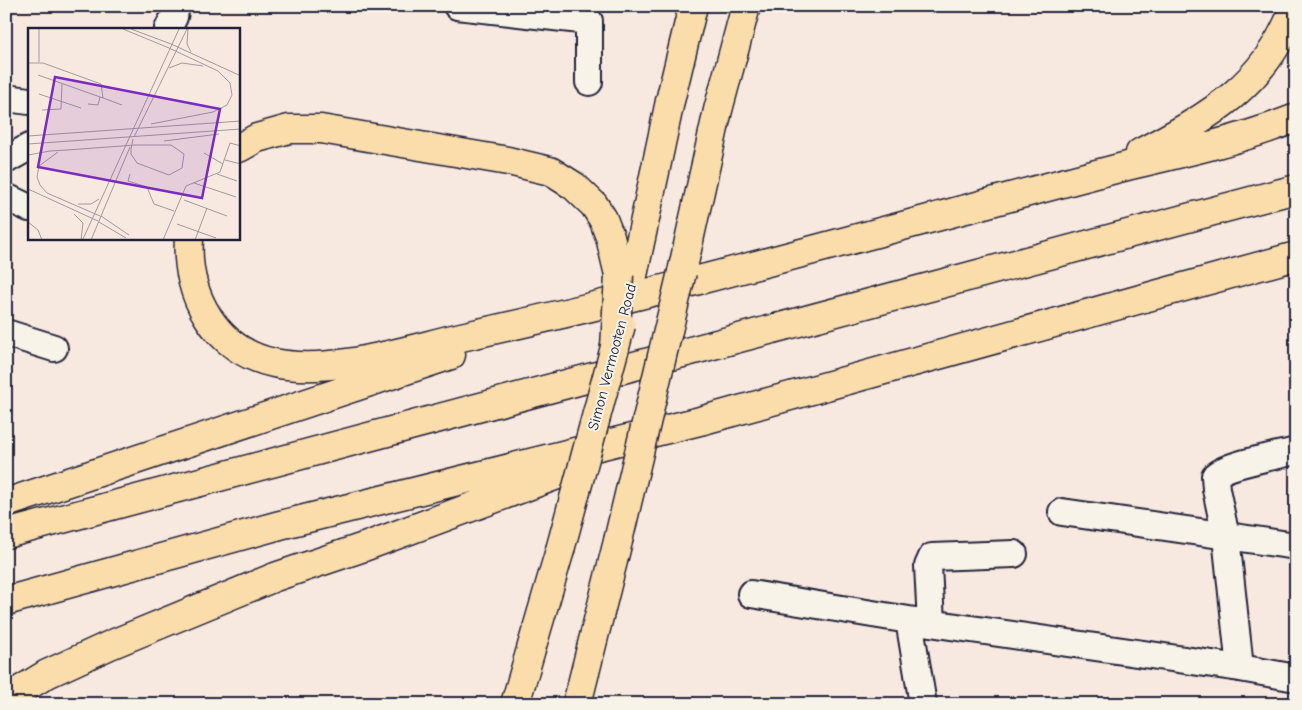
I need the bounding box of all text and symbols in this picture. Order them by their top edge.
inset map [28,28,240,240]
street label: Simon Vermooten Road [584,282,640,432]

